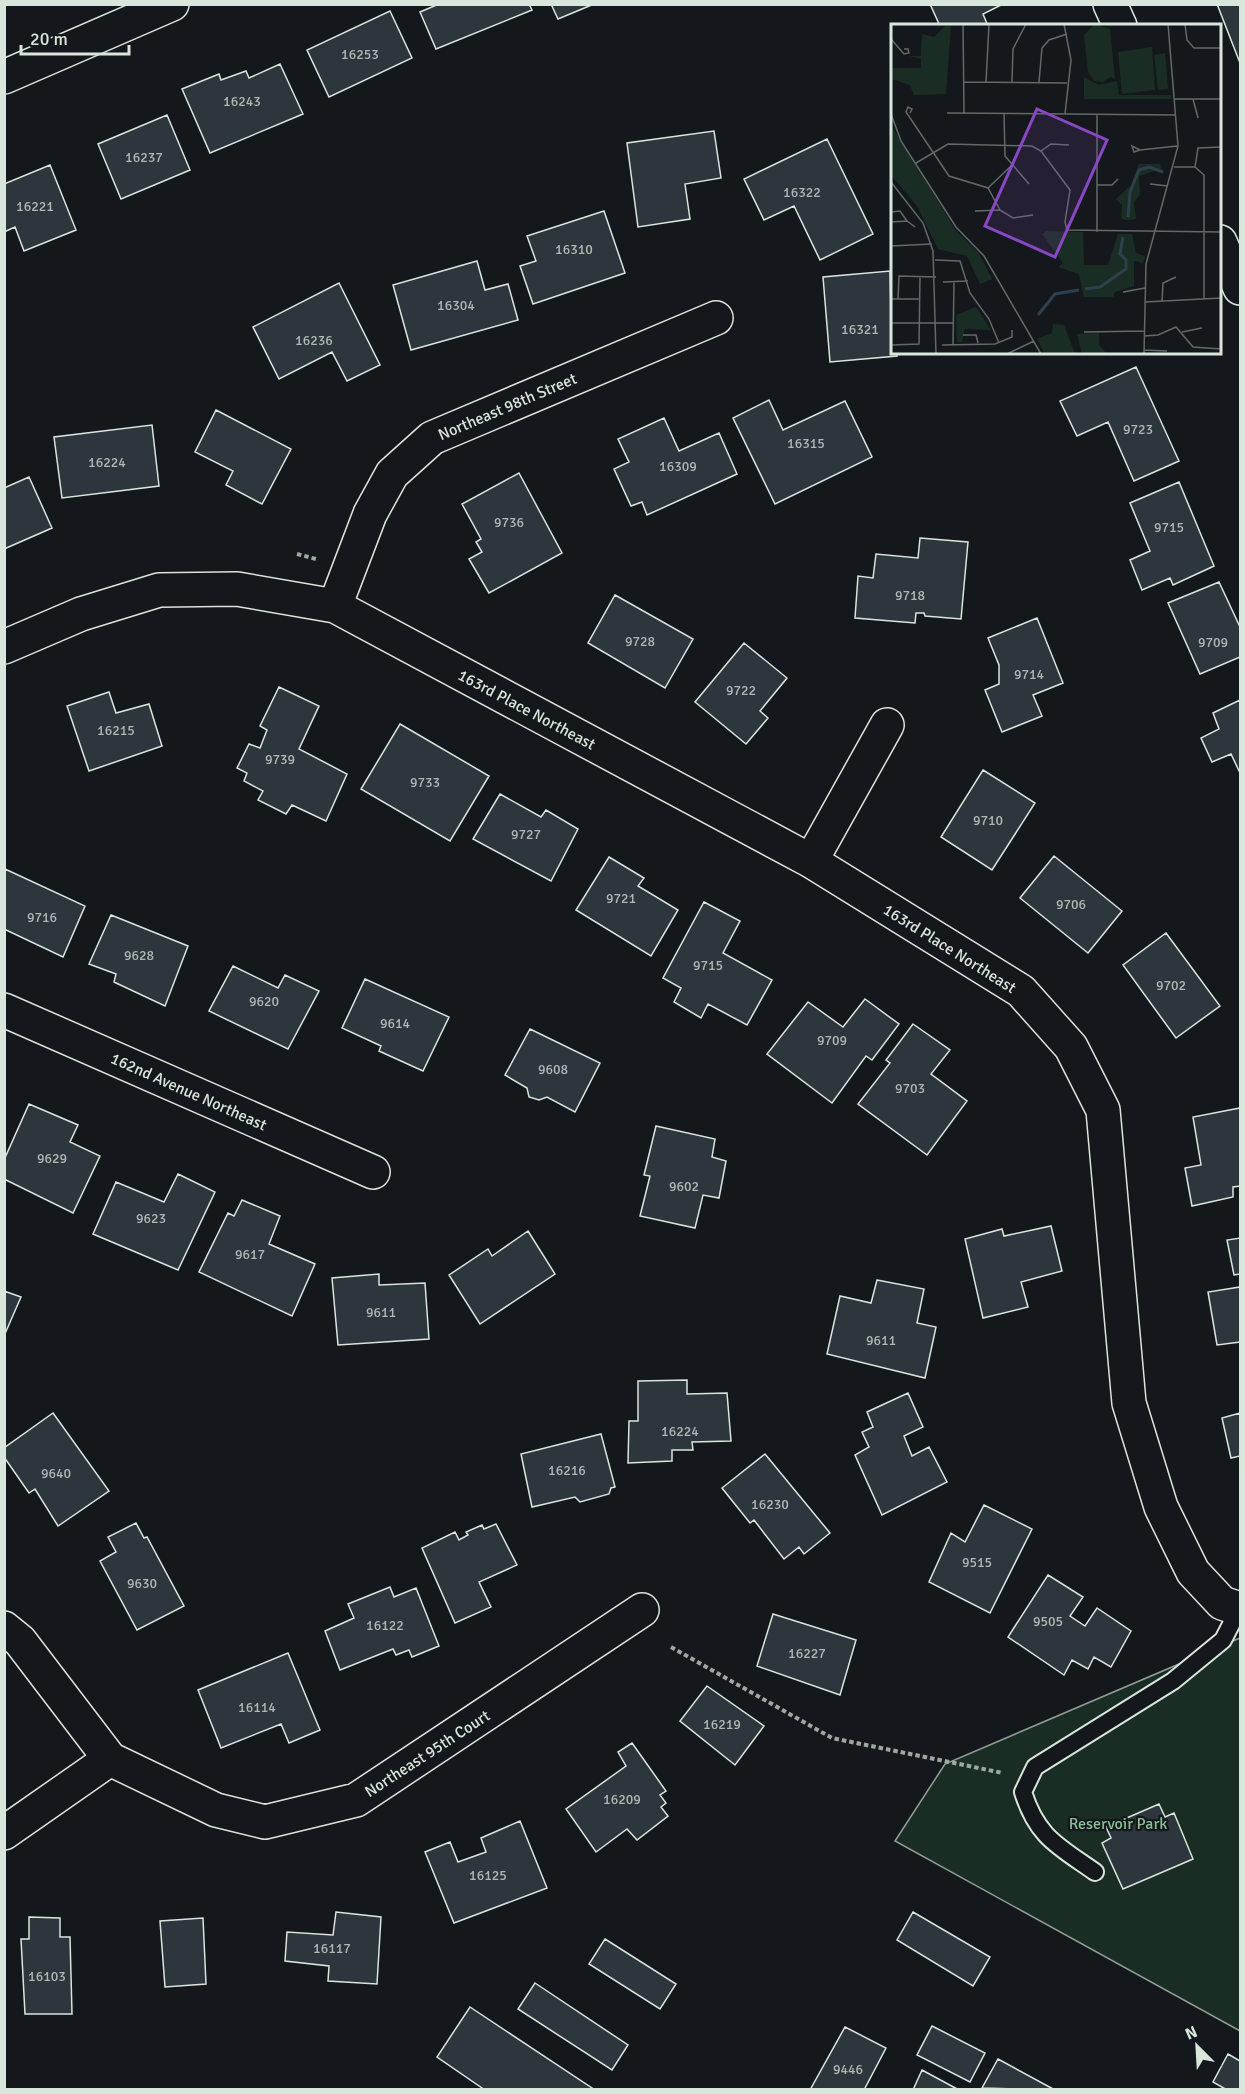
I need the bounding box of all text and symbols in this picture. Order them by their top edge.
scale bar [21,18,129,56]
inset map [891,24,1221,354]
text: 20 m [30,28,68,50]
house number: 16253 [341,46,379,63]
house number: 16243 [223,93,261,110]
house number: 16237 [125,149,163,166]
house number: 16322 [783,184,821,201]
house number: 16221 [16,198,54,215]
house number: 16310 [555,241,593,258]
house number: 16304 [437,297,475,314]
house number: 16321 [841,321,879,338]
house number: 16236 [295,332,333,349]
street label: Northeast 98th Street [435,368,580,445]
house number: 9723 [1123,421,1153,438]
house number: 16315 [787,435,825,452]
house number: 16224 [88,454,126,471]
house number: 16309 [659,458,697,475]
house number: 9736 [494,514,524,531]
house number: 9715 [1154,519,1184,536]
house number: 9718 [895,587,925,604]
house number: 9728 [625,633,655,650]
house number: 9709 [1198,634,1228,651]
street label: 163rd Place Northeast [454,665,599,755]
house number: 9714 [1014,666,1045,683]
house number: 9722 [726,682,756,699]
house number: 16215 [97,722,135,739]
house number: 9739 [265,751,295,768]
house number: 9733 [410,774,440,791]
house number: 9710 [973,812,1003,829]
house number: 9727 [511,826,541,843]
house number: 9721 [606,890,636,907]
house number: 9706 [1056,896,1086,913]
street label: 163rd Place Northeast [879,900,1020,998]
house number: 9716 [27,909,57,926]
house number: 9628 [124,947,154,964]
house number: 9715 [693,957,723,974]
house number: 9702 [1156,977,1186,994]
house number: 9620 [249,993,279,1010]
house number: 9614 [380,1015,411,1032]
house number: 9709 [817,1032,847,1049]
street label: 162nd Avenue Northeast [107,1048,270,1136]
house number: 9608 [538,1061,568,1078]
house number: 9703 [895,1080,925,1097]
house number: 9629 [37,1150,67,1167]
house number: 9602 [669,1178,699,1195]
house number: 9623 [136,1210,166,1227]
house number: 9617 [235,1246,265,1263]
house number: 9611 [366,1304,396,1321]
house number: 9611 [866,1332,896,1349]
house number: 16224 [661,1423,699,1440]
house number: 16216 [548,1462,586,1479]
house number: 9640 [41,1465,71,1482]
house number: 16230 [751,1496,789,1513]
house number: 9515 [962,1554,992,1571]
house number: 9630 [127,1575,157,1592]
house number: 9505 [1033,1613,1063,1630]
house number: 16122 [366,1617,404,1634]
house number: 16227 [788,1645,826,1662]
house number: 16114 [238,1699,276,1716]
street label: Northeast 95th Court [361,1706,494,1802]
house number: 16219 [703,1716,741,1733]
house number: 16209 [603,1791,641,1808]
park label: Reservoir Park [1069,1814,1167,1834]
house number: 16125 [469,1867,507,1884]
house number: 16117 [313,1940,351,1957]
house number: 16103 [28,1968,66,1985]
north arrow [1167,2016,1227,2076]
text: N [1182,2022,1200,2045]
house number: 9446 [833,2061,863,2078]

